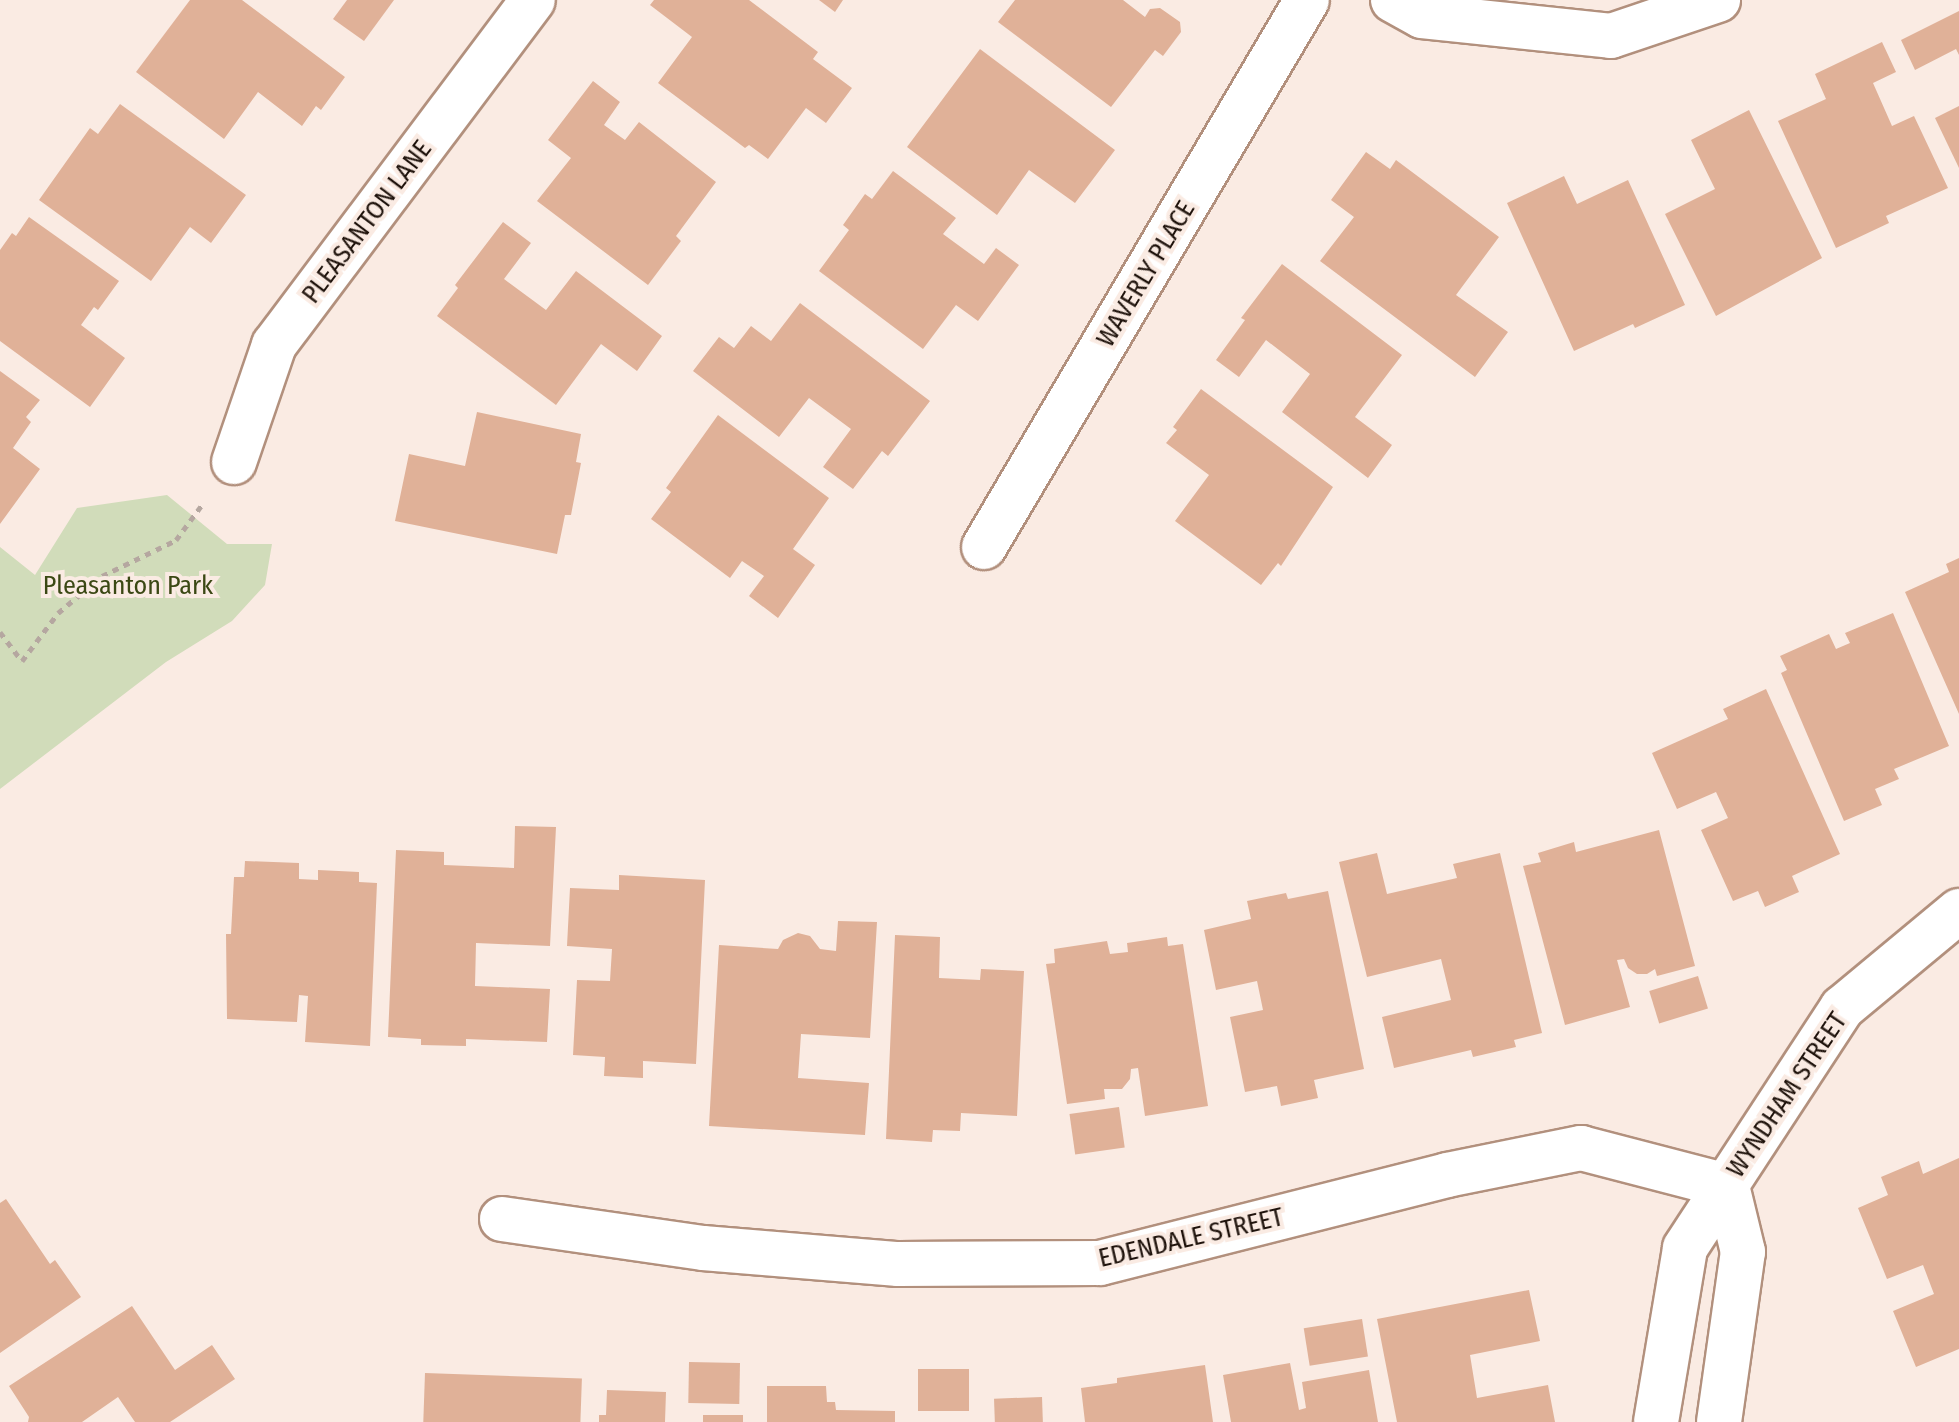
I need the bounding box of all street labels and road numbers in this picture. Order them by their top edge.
street label: PLEASANTON LANE [296,134,438,310]
street label: WAVERLY PLACE [1090,195,1202,353]
street label: WYNDHAM STREET [1720,1007,1854,1183]
street label: EDENDALE STREET [1096,1202,1286,1274]

